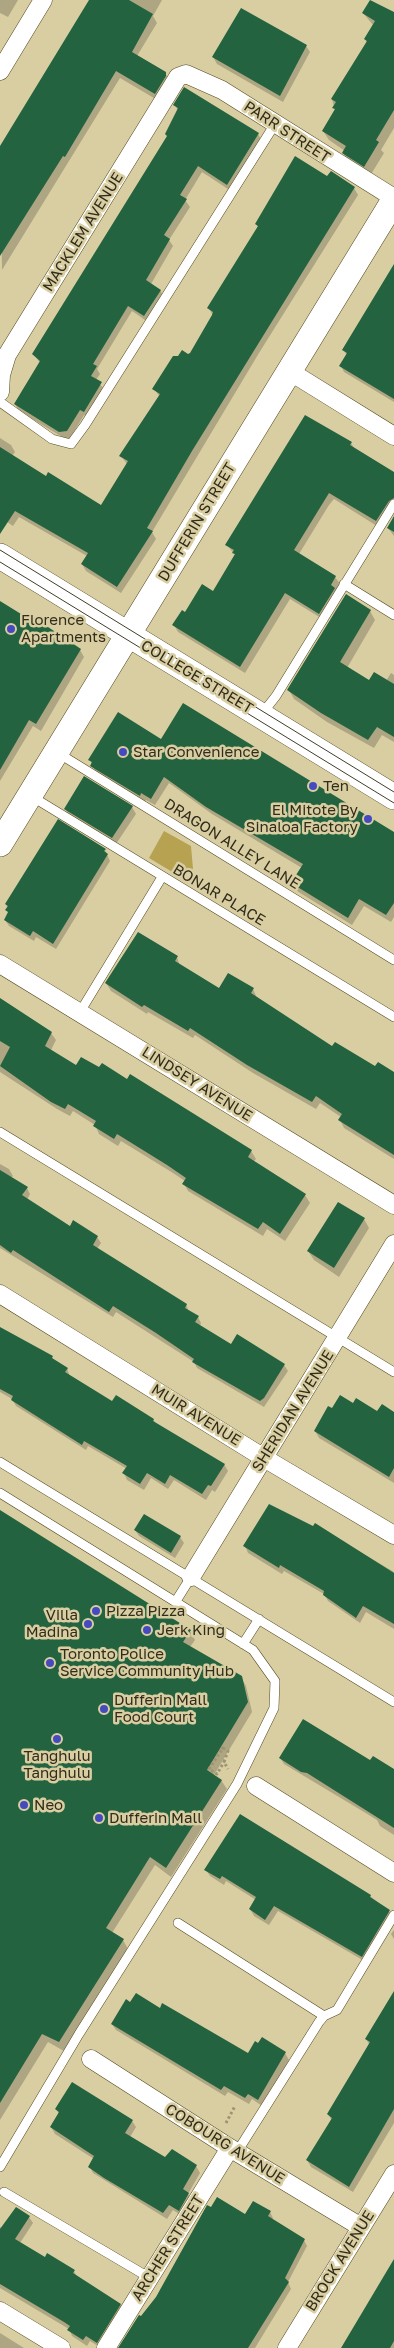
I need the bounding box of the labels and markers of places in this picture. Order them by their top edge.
place label: Florence Apartments [21,611,106,646]
marker: Florence Apartments [5,623,17,635]
place label: Star Convenience [133,743,259,761]
marker: Star Convenience [117,746,129,758]
place label: Ten [323,777,349,795]
marker: Ten [307,780,319,792]
place label: El Mitote By Sinaloa Factory [246,801,358,836]
marker: El Mitote By Sinaloa Factory [362,813,374,825]
place label: Pizza Pizza [106,1602,185,1620]
marker: Pizza Pizza [90,1605,102,1617]
place label: Villa Madina [26,1606,78,1641]
marker: Villa Madina [82,1618,94,1630]
place label: Jerk King [157,1621,225,1639]
marker: Jerk King [141,1624,153,1636]
place label: Toronto Police Service Community Hub [60,1645,234,1680]
marker: Toronto Police Service Community Hub [44,1657,56,1669]
place label: Dufferin Mall Food Court [114,1691,207,1726]
marker: Dufferin Mall Food Court [98,1703,110,1715]
marker: Tanghulu Tanghulu [51,1733,63,1745]
place label: Tanghulu Tanghulu [23,1747,91,1782]
place label: Neo [34,1796,63,1814]
marker: Neo [18,1799,30,1811]
place label: Dufferin Mall [109,1809,202,1827]
marker: Dufferin Mall [93,1812,105,1824]

